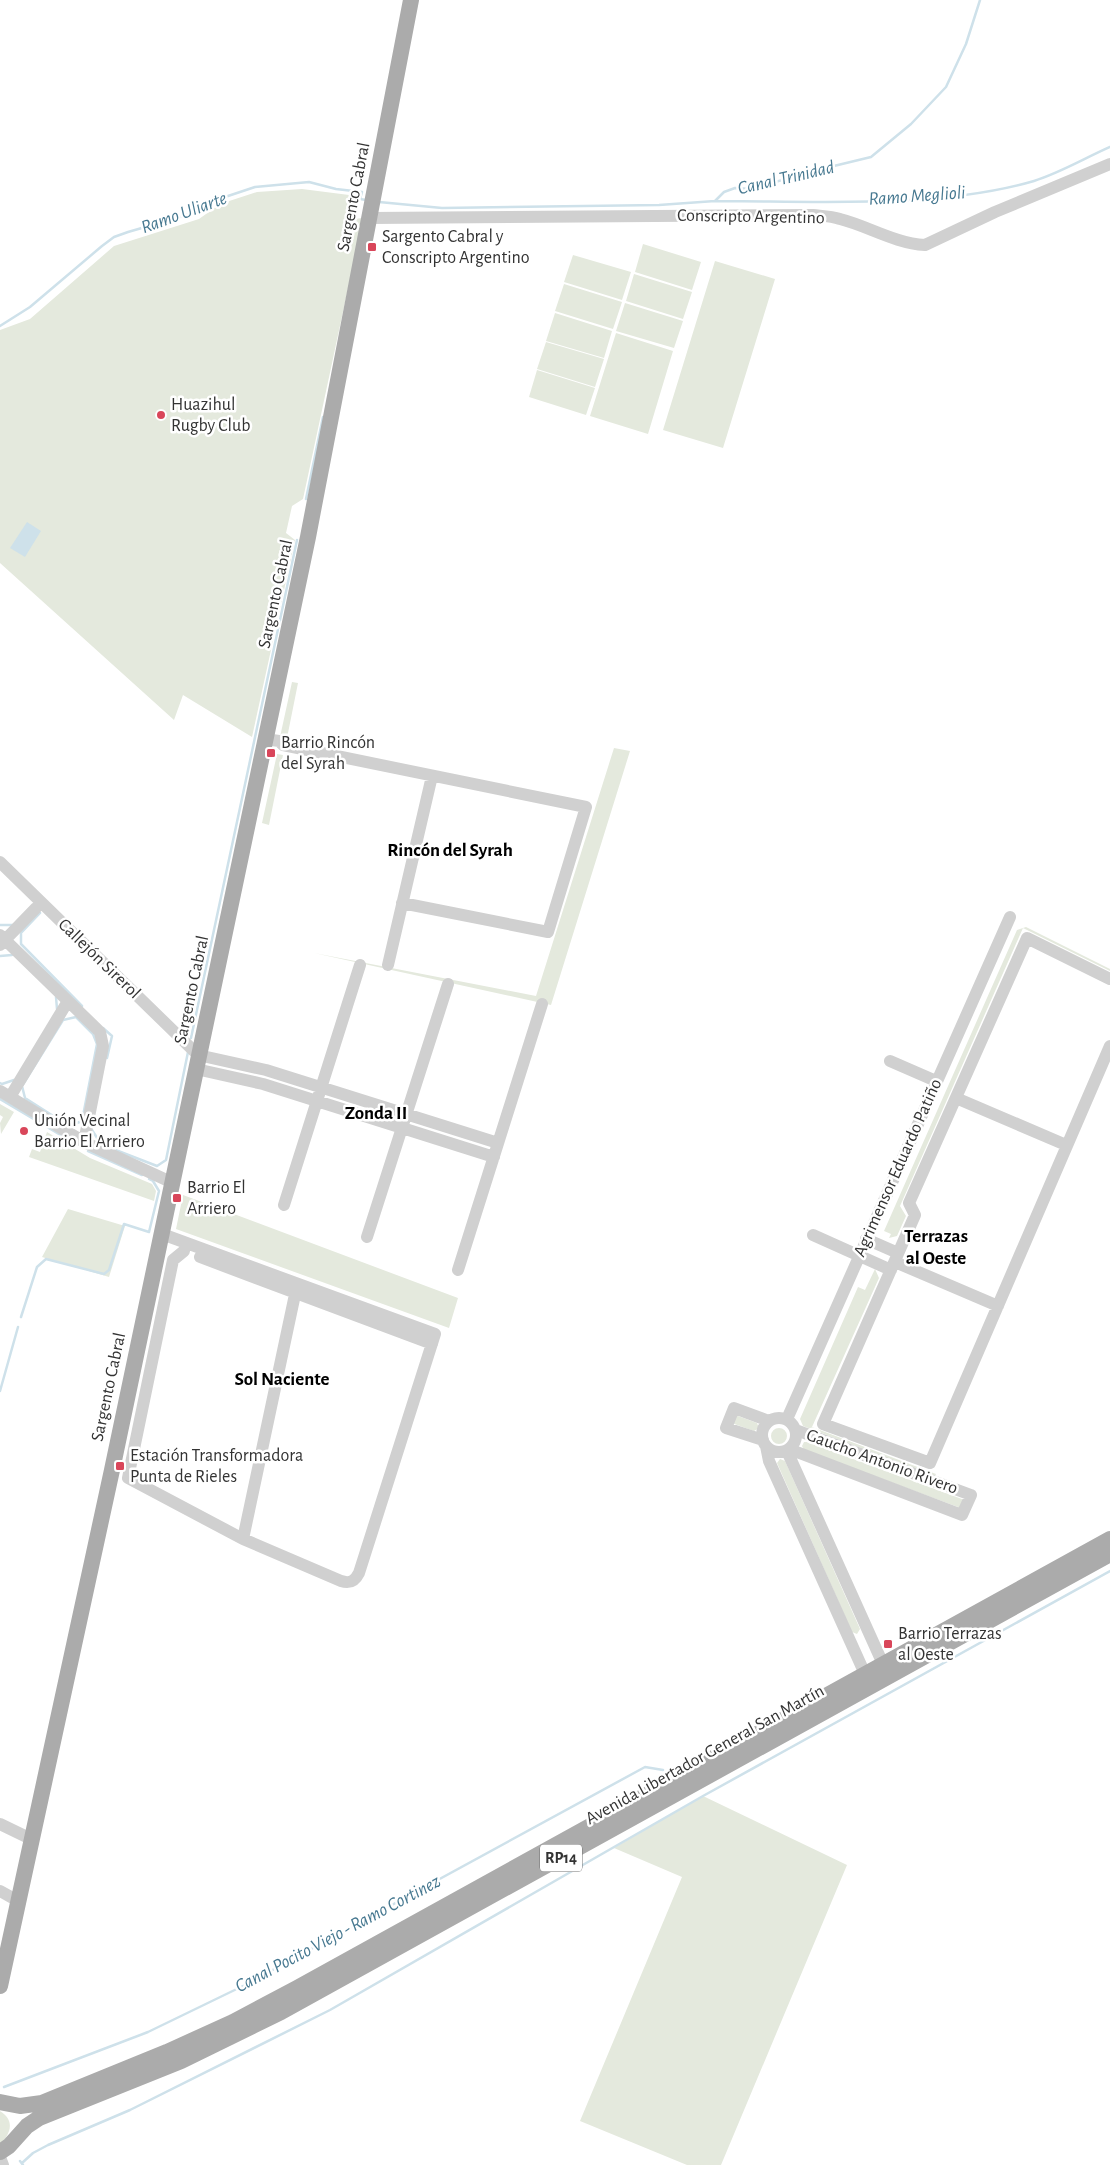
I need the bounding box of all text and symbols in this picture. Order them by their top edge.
street label: Sargento Cabral [335,141,373,253]
water label: Canal Trinidad [736,158,837,198]
water label: Ramo Meglioli [868,183,966,209]
water label: Ramo Uliarte [139,189,229,237]
street label: Conscripto Argentino [677,207,825,227]
place label: Sargento Cabral y Conscripto Argentino [382,228,530,267]
marker: Sargento Cabral y Conscripto Argentino [366,241,378,253]
place label: Huazihul Rugby Club [171,396,250,435]
marker: Huazihul Rugby Club [155,409,167,421]
street label: Sargento Cabral [256,538,296,650]
place label: Barrio Rincón del Syrah [281,734,375,773]
marker: Barrio Rincón del Syrah [265,747,277,759]
district label: Rincón del Syrah [387,841,513,860]
street label: Callejón Sirerol [54,916,144,1002]
street label: Sargento Cabral [172,934,212,1046]
street label: Agrimensor Eduardo Patiño [851,1076,945,1260]
district label: Zonda II [345,1104,407,1123]
place label: Unión Vecinal Barrio El Arriero [34,1112,145,1151]
marker: Unión Vecinal Barrio El Arriero [18,1125,30,1137]
place label: Barrio El Arriero [187,1179,246,1218]
marker: Barrio El Arriero [171,1192,183,1204]
district label: Terrazas al Oeste [904,1227,968,1268]
street label: Sargento Cabral [89,1331,129,1443]
district label: Sol Naciente [234,1370,330,1389]
street label: Gaucho Antonio Rivero [804,1426,960,1498]
place label: Estación Transformadora Punta de Rieles [130,1447,303,1486]
marker: Estación Transformadora Punta de Rieles [114,1460,126,1472]
place label: Barrio Terrazas al Oeste [898,1625,1002,1664]
marker: Barrio Terrazas al Oeste [882,1638,894,1650]
street label: Avenida Libertador General San Martín [583,1682,827,1828]
road number: RP14 [540,1845,582,1872]
water label: Canal Pocito Viejo - Ramo Cortinez [232,1872,444,1996]

